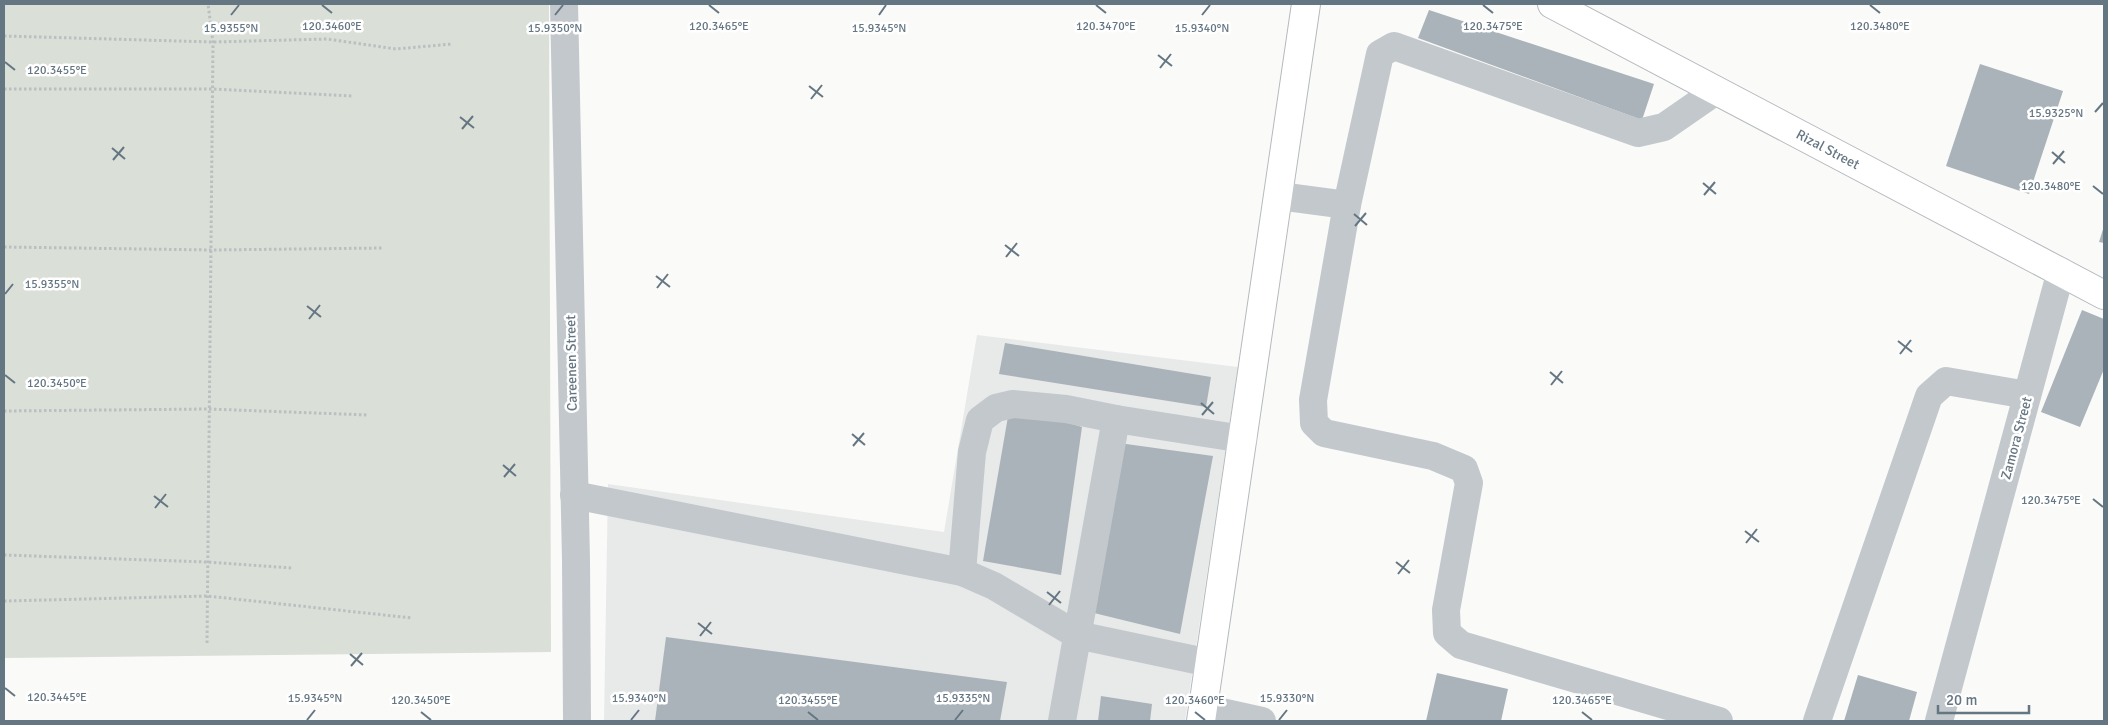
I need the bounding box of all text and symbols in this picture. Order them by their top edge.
text: 120.3460°E [302,19,362,34]
text: 120.3465°E [689,19,749,34]
text: 120.3470°E [1076,19,1136,34]
text: 120.3475°E [1463,19,1523,34]
text: 120.3480°E [1850,19,1910,34]
text: 15.9355°N [204,21,258,36]
text: 15.9350°N [528,21,582,36]
text: 15.9345°N [852,21,906,36]
text: 15.9340°N [1175,21,1229,36]
text: 120.3455°E [27,63,87,78]
text: 15.9325°N [2029,106,2083,121]
street label: Rizal Street [1793,126,1862,173]
text: 120.3480°E [2021,179,2081,194]
text: 15.9355°N [25,277,79,292]
street label: Careenen Street [562,315,581,411]
text: 120.3450°E [27,376,87,391]
street label: Zamora Street [1997,395,2036,481]
text: 120.3475°E [2021,493,2081,508]
scale bar [1938,682,2029,714]
text: 120.3445°E [27,690,87,705]
text: 15.9345°N [288,691,342,706]
text: 15.9340°N [612,691,666,706]
text: 15.9335°N [936,691,990,706]
text: 15.9330°N [1260,691,1314,706]
text: 20 m [1946,691,1977,709]
text: 120.3450°E [391,693,451,708]
text: 120.3455°E [778,693,838,708]
text: 120.3460°E [1165,693,1225,708]
text: 120.3465°E [1552,693,1612,708]

